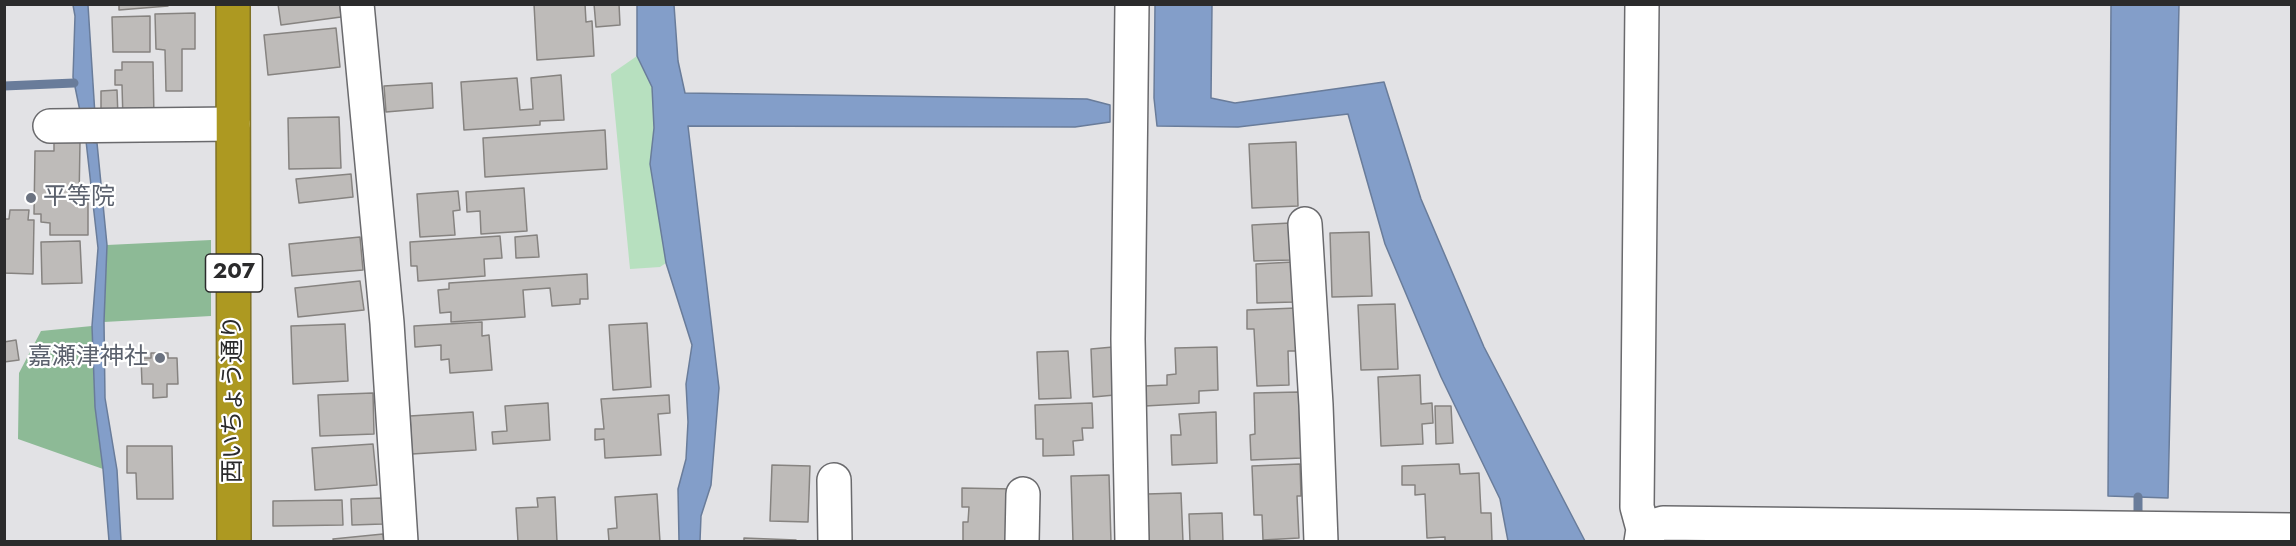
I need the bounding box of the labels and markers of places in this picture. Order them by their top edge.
place label: 平等院 [43,184,115,212]
marker: 平等院 [24,191,38,205]
place label: 嘉瀬津神社 [28,344,148,372]
marker: 嘉瀬津神社 [153,351,167,365]

